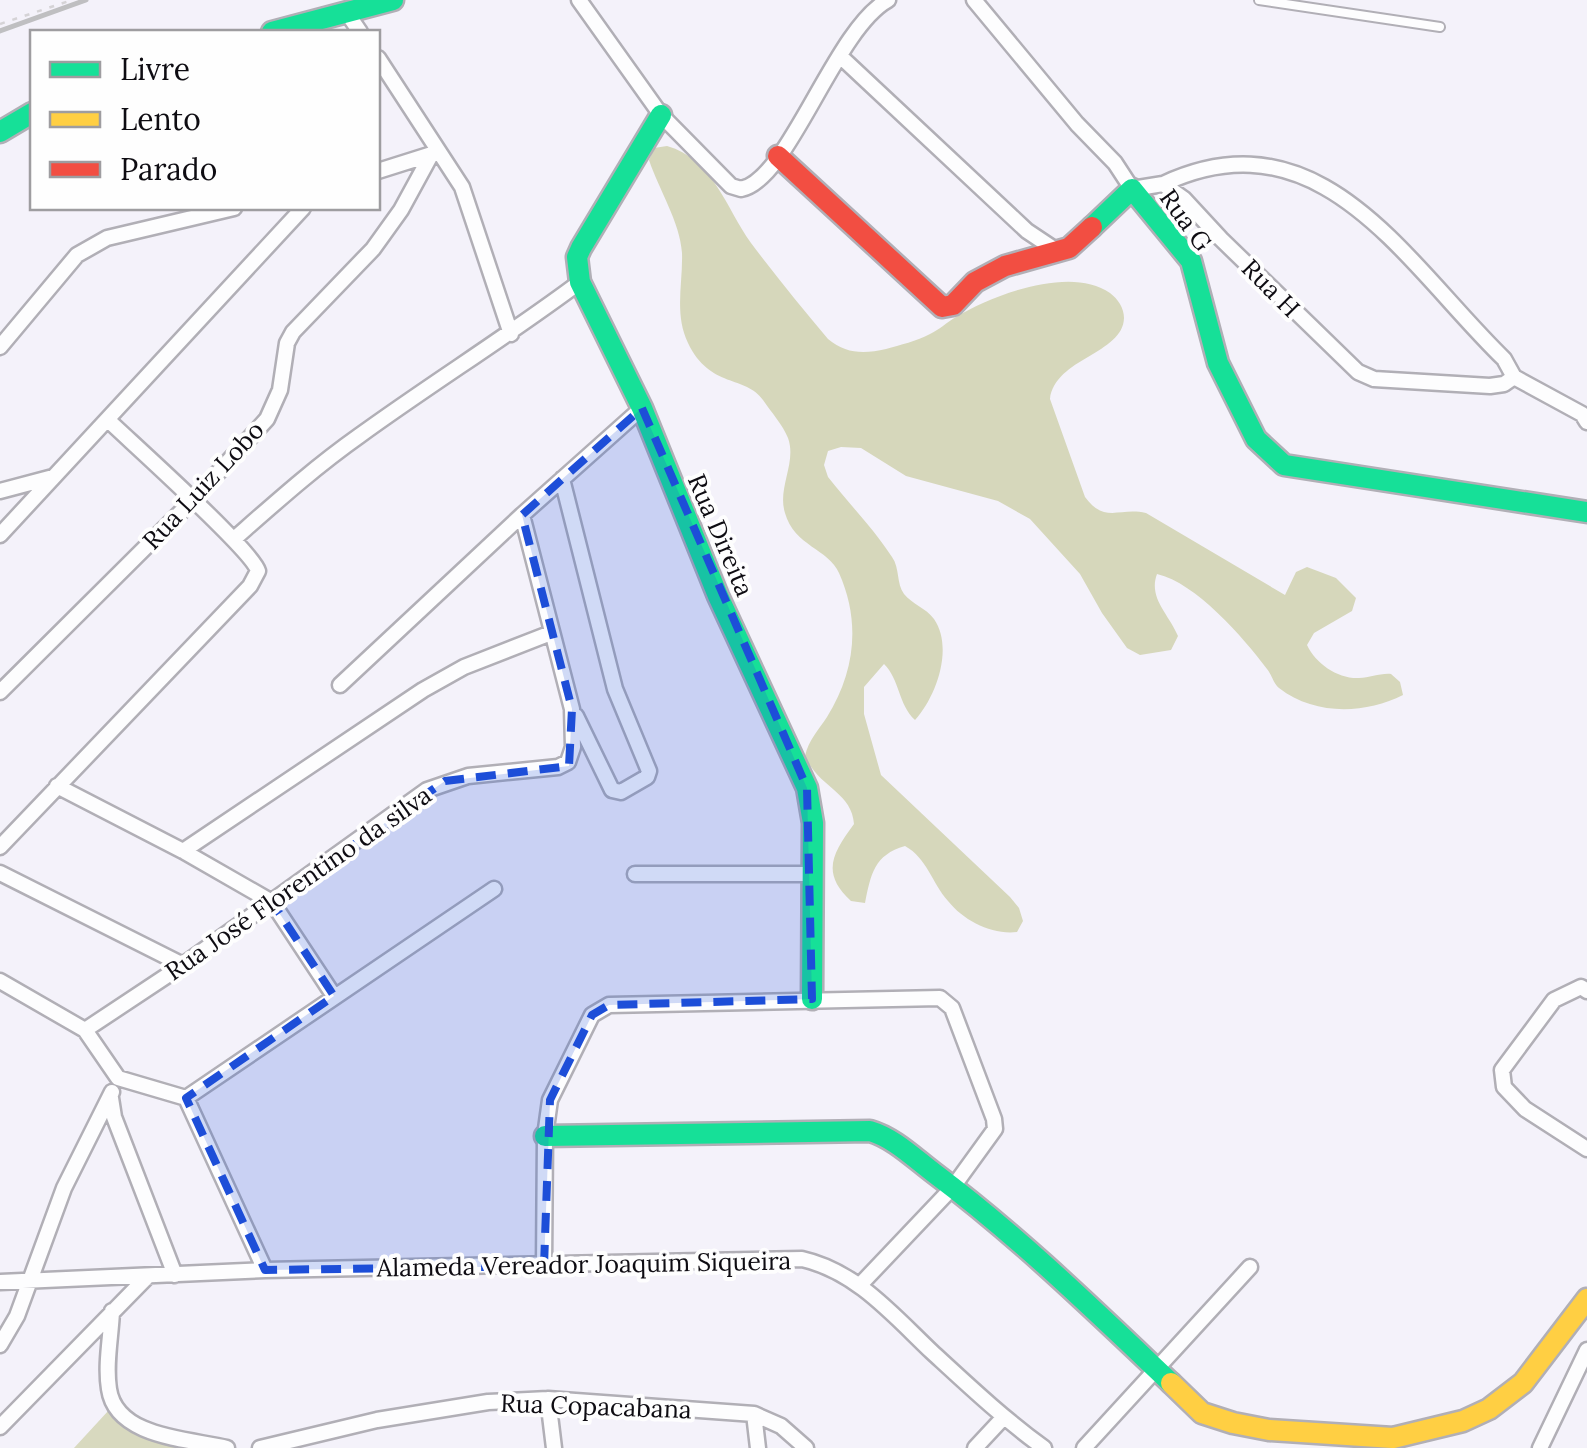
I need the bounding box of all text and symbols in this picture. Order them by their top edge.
legend [30,30,380,210]
text: Livre [120,50,190,88]
text: Lento [120,100,201,138]
text: Parado [120,150,217,188]
street label: Rua G [1153,183,1219,257]
street label: Rua H [1235,252,1307,324]
street label: Rua Luiz Lobo [135,414,271,556]
street label: Rua Direita [681,469,761,601]
street label: Rua José Florentino da silva [159,779,437,987]
street label: Alameda Vereador Joaquim Siqueira [375,1244,792,1284]
street label: Rua Copacabana [500,1387,692,1425]

